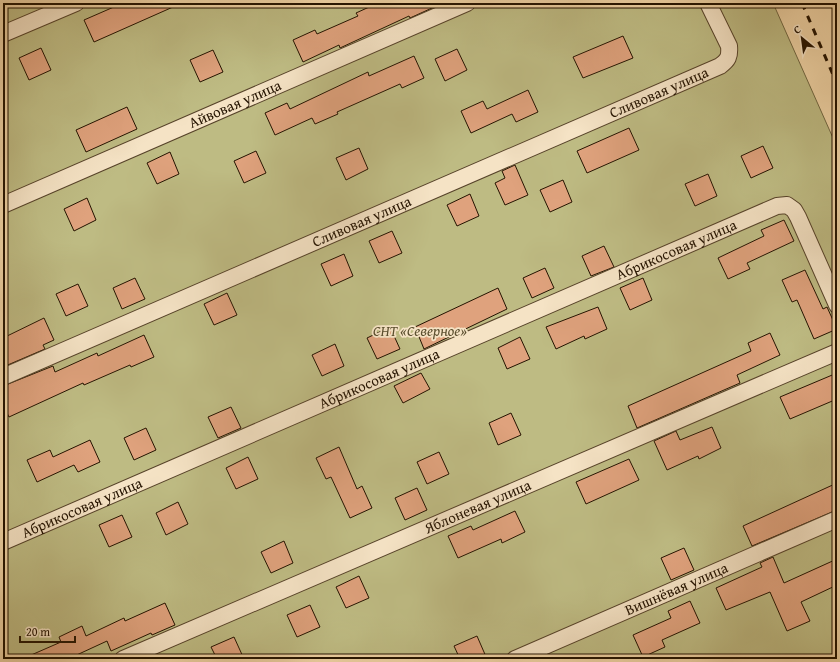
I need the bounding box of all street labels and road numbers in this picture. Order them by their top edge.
street label: Сливовая улица [606,61,712,123]
street label: Айвовая улица [185,74,285,133]
street label: Сливовая улица [309,190,415,252]
street label: Абрикосовая улица [612,213,740,285]
street label: Абрикосовая улица [315,343,443,414]
street label: Абрикосовая улица [18,472,146,543]
street label: Яблоневая улица [420,474,535,539]
street label: Вишнёвая улица [621,556,732,620]

